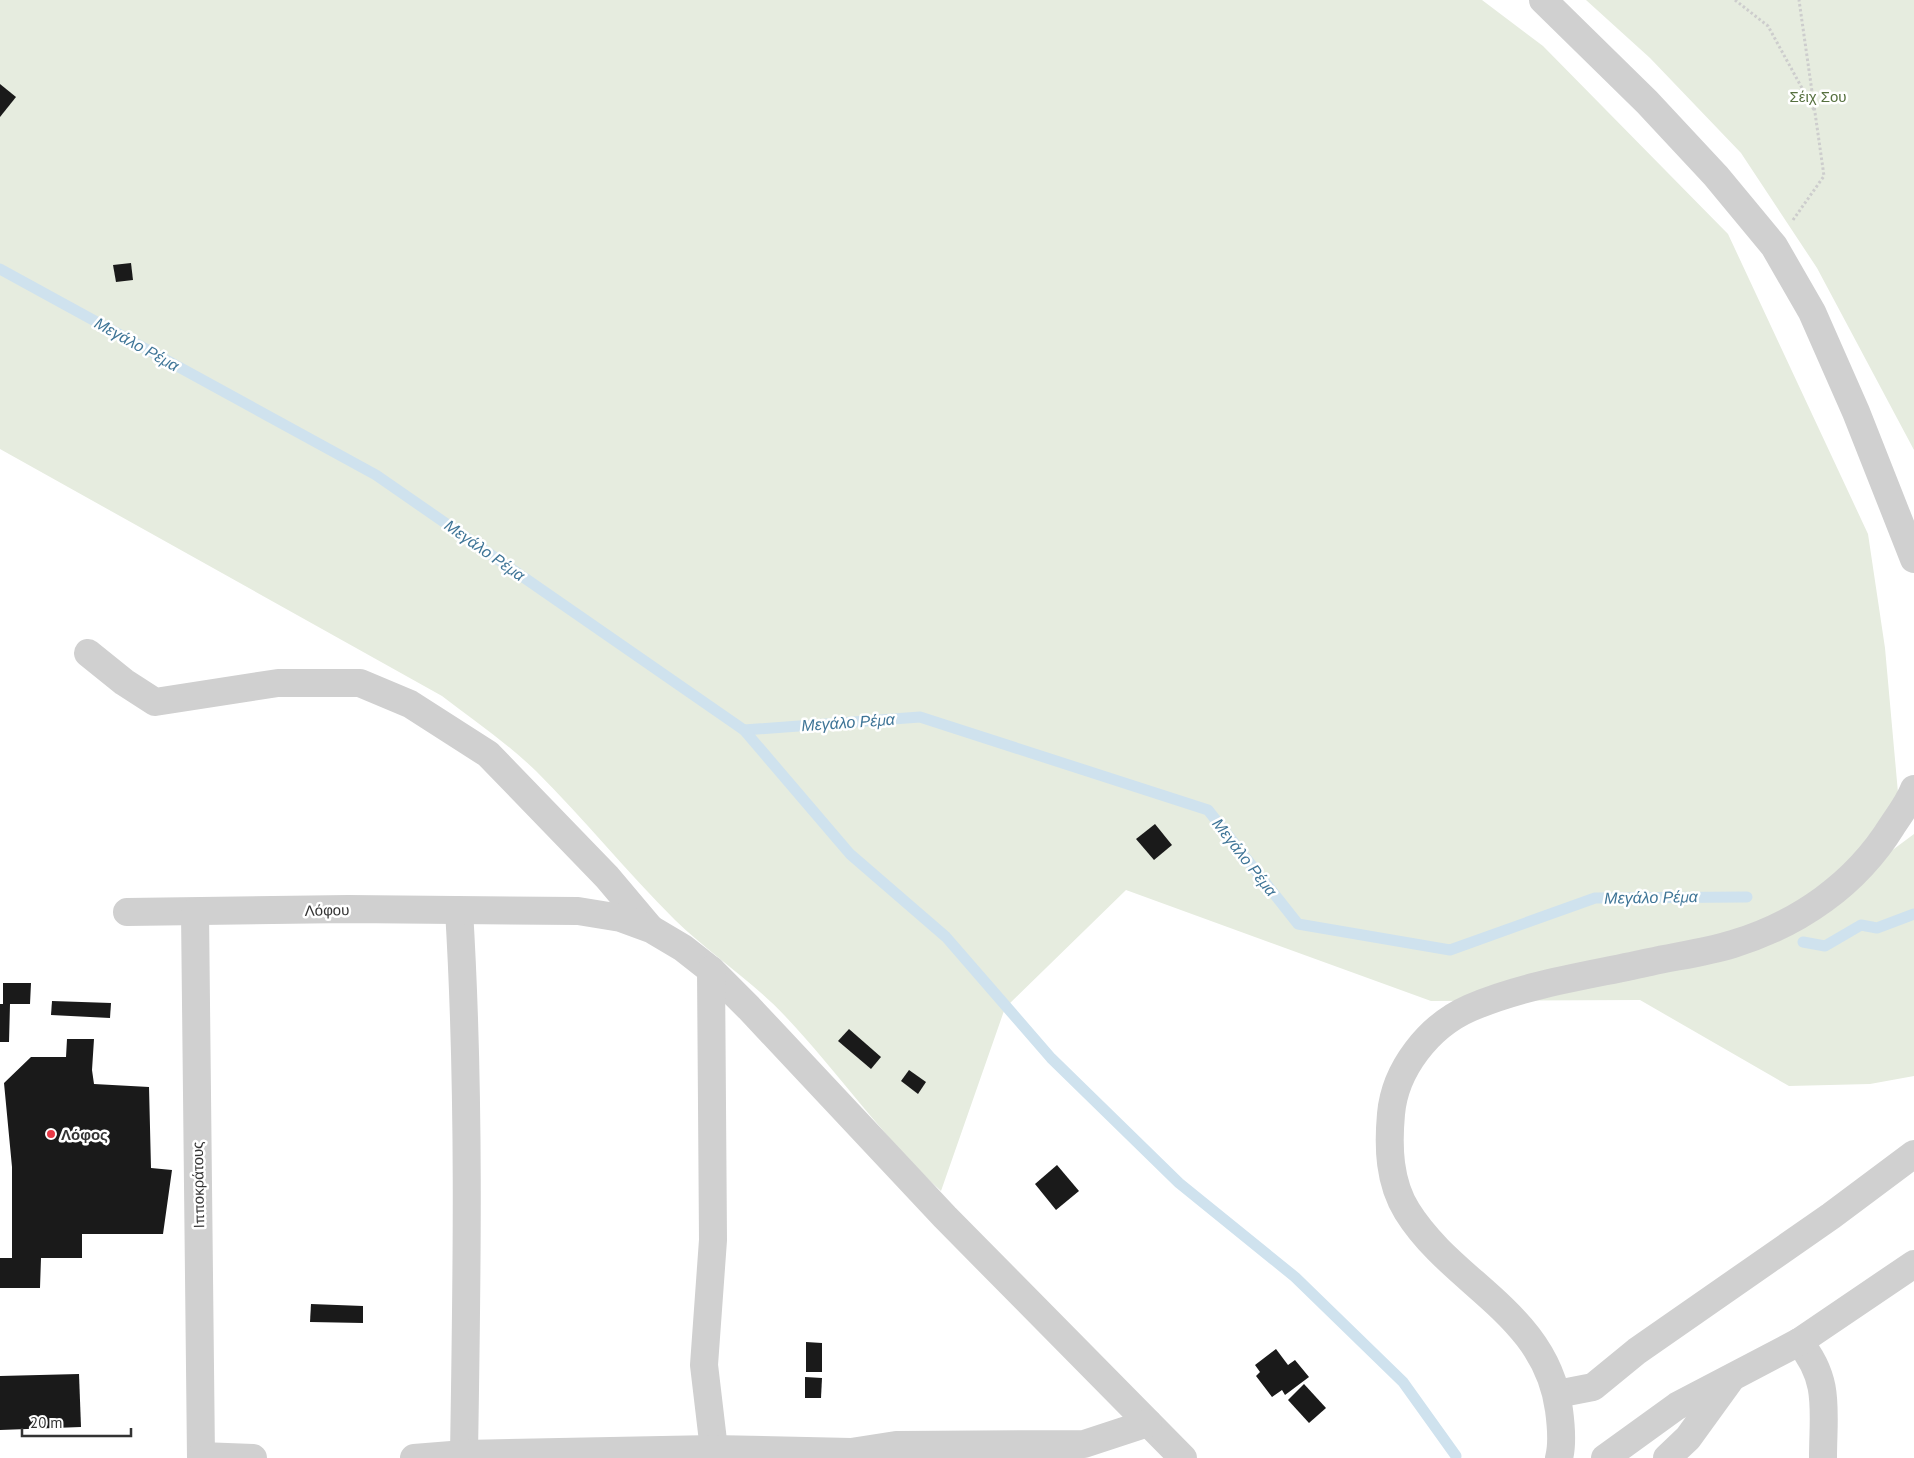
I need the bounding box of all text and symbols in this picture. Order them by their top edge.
park label: Σέιχ Σου [1790,87,1847,106]
water label: Μεγάλο Ρέμα [91,313,184,376]
water label: Μεγάλο Ρέμα [441,515,530,586]
water label: Μεγάλο Ρέμα [801,709,896,735]
water label: Μεγάλο Ρέμα [1208,814,1282,901]
water label: Μεγάλο Ρέμα [1604,886,1699,908]
street label: Λόφου [305,900,349,920]
place label: Λόφος [61,1125,108,1144]
marker: Λόφος [45,1128,57,1140]
street label: Ιπποκράτους [188,1142,208,1228]
scale bar [22,1406,131,1438]
text: 20 m [30,1413,63,1432]

